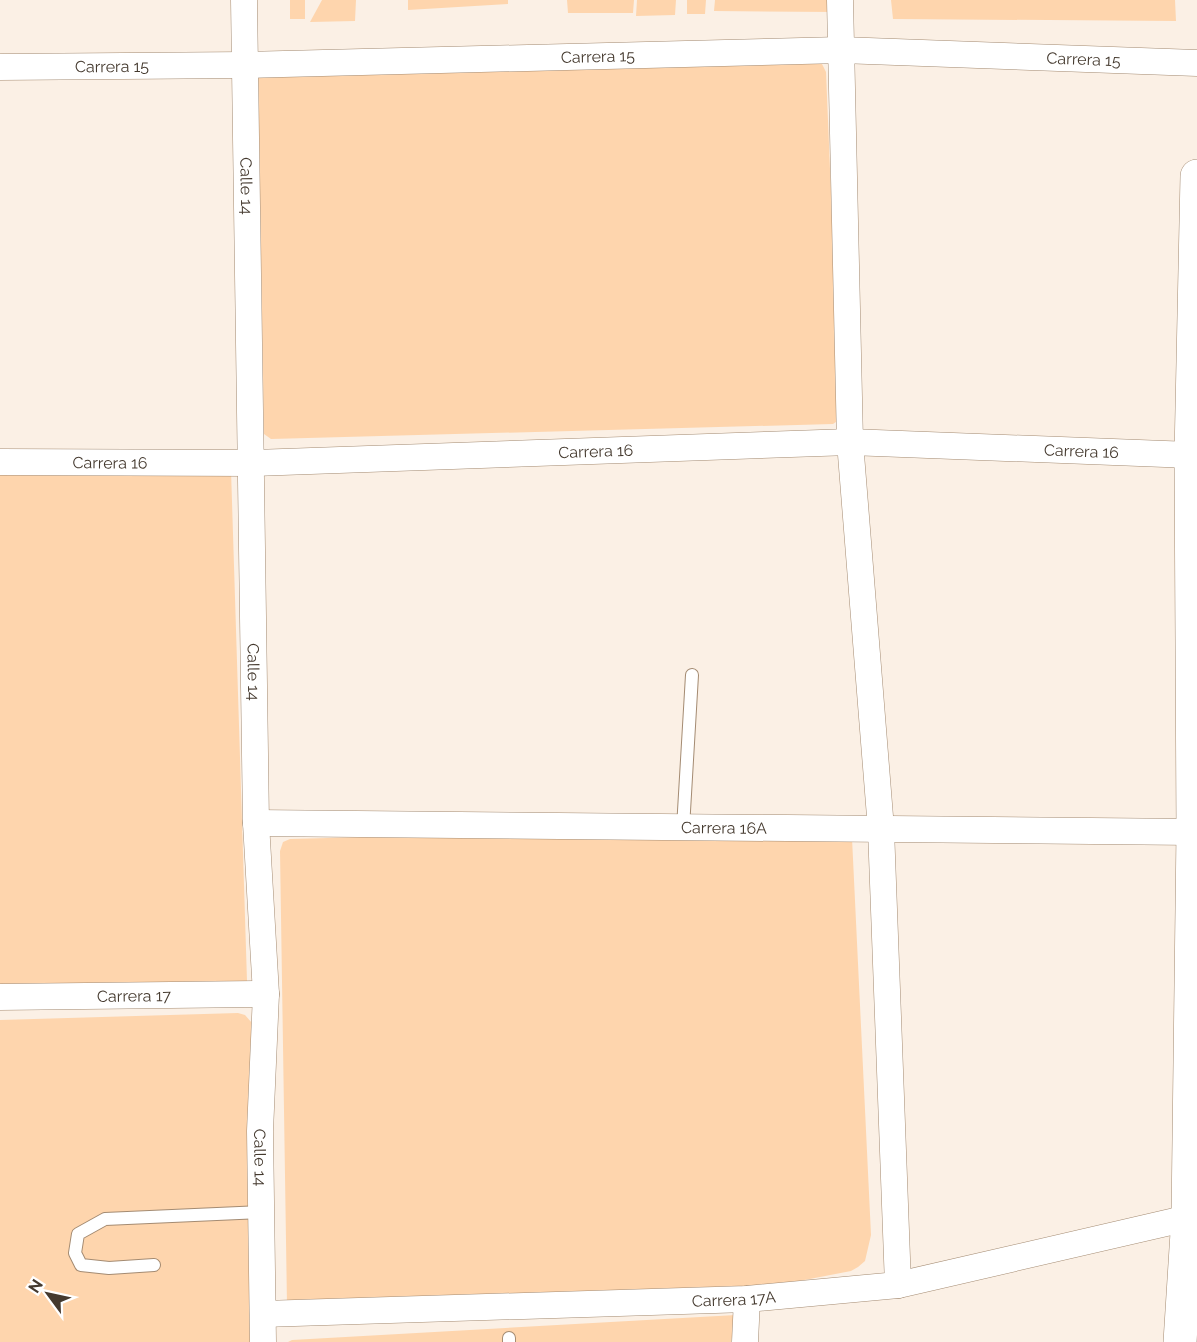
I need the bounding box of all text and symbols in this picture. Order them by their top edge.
street label: Carrera 15 [561,46,635,67]
street label: Carrera 15 [1046,48,1121,70]
street label: Carrera 15 [75,56,149,76]
street label: Calle 14 [237,157,257,215]
street label: Carrera 16 [558,440,634,462]
street label: Carrera 16 [1044,440,1119,462]
street label: Carrera 16 [72,453,148,472]
street label: Calle 14 [244,643,264,701]
street label: Carrera 16A [681,818,767,837]
street label: Carrera 17 [97,986,171,1005]
street label: Calle 14 [250,1129,270,1187]
north arrow [18,1264,78,1324]
text: N [25,1276,47,1296]
street label: Carrera 17A [692,1287,777,1310]

